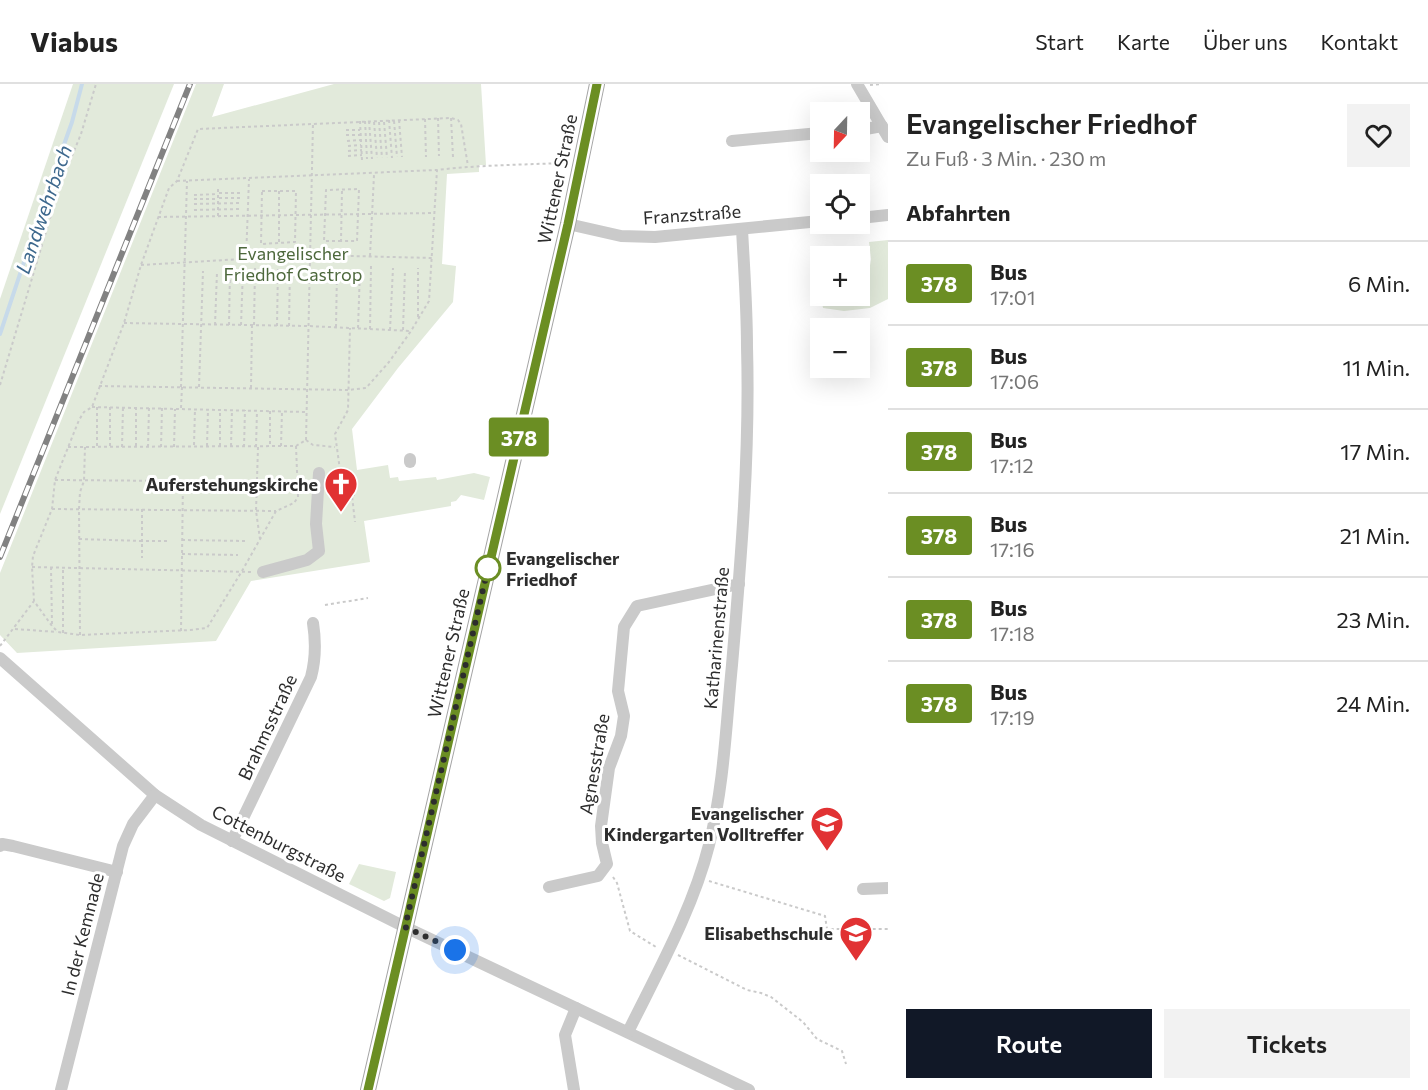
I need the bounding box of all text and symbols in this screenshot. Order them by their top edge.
text: Viabus [30,24,118,58]
text: Start [1035,29,1084,54]
text: Karte [1117,29,1170,54]
text: Über uns [1203,29,1287,54]
text: Kontakt [1320,29,1398,54]
north arrow [810,102,870,162]
map controls [810,102,870,378]
button: heart [1347,104,1410,167]
text: Evangelischer Friedhof [906,106,1197,140]
street label: Wittener Straße [533,112,581,246]
water label: Landwehrbach [10,142,76,276]
text: Zu Fuß · 3 Min. · 230 m [906,146,1106,170]
button: locate [810,174,870,234]
text: Abfahrten [906,199,1010,226]
street label: Franzstraße [642,200,742,228]
park label: Evangelischer Friedhof Castrop [224,242,362,285]
button: + [810,246,870,306]
text: Bus [990,258,1027,285]
text: 6 Min. [1348,270,1410,297]
text: 378 [921,271,957,296]
text: 17:01 [990,285,1035,309]
button: − [810,318,870,378]
text: Bus [990,342,1027,369]
text: 11 Min. [1342,354,1410,381]
text: 378 [921,355,957,380]
text: 17:06 [990,369,1039,393]
line badge: 378 [484,418,554,456]
text: 378 [501,425,537,450]
text: Bus [990,426,1027,453]
text: 17 Min. [1340,438,1410,465]
text: 378 [921,439,957,464]
text: 17:12 [990,453,1033,477]
church icon: Auferstehungskirche [323,466,359,513]
place label: Auferstehungskirche [145,473,318,495]
text: Bus [990,510,1027,537]
text: 21 Min. [1340,522,1410,549]
text: 378 [921,523,957,548]
text: 17:16 [990,537,1035,561]
place label: Evangelischer Friedhof [506,547,620,590]
marker: Evangelischer Friedhof [475,555,501,581]
street label: Katharinenstraße [699,566,733,710]
street label: Wittener Straße [422,586,474,720]
text: Bus [990,594,1027,621]
text: 23 Min. [1337,606,1410,633]
text: 378 [921,607,957,632]
text: 17:18 [990,621,1035,645]
street label: Brahmsstraße [233,670,301,784]
text: Bus [990,678,1027,705]
text: 24 Min. [1336,690,1410,717]
text: 378 [921,691,957,716]
text: 17:19 [990,705,1035,729]
street label: Agnesstraße [574,712,614,816]
street label: Cottenburgstraße [208,800,350,886]
place label: Evangelischer Kindergarten Volltreffer [604,802,805,845]
school or university icon: Evangelischer Kindergarten Volltreffer [809,805,845,852]
street label: In der Kemnade [56,870,108,998]
school or university icon: Elisabethschule [838,915,874,962]
place label: Elisabethschule [704,922,833,944]
your location [440,935,470,965]
button: Route [906,1009,1152,1078]
button: Tickets [1164,1009,1410,1078]

